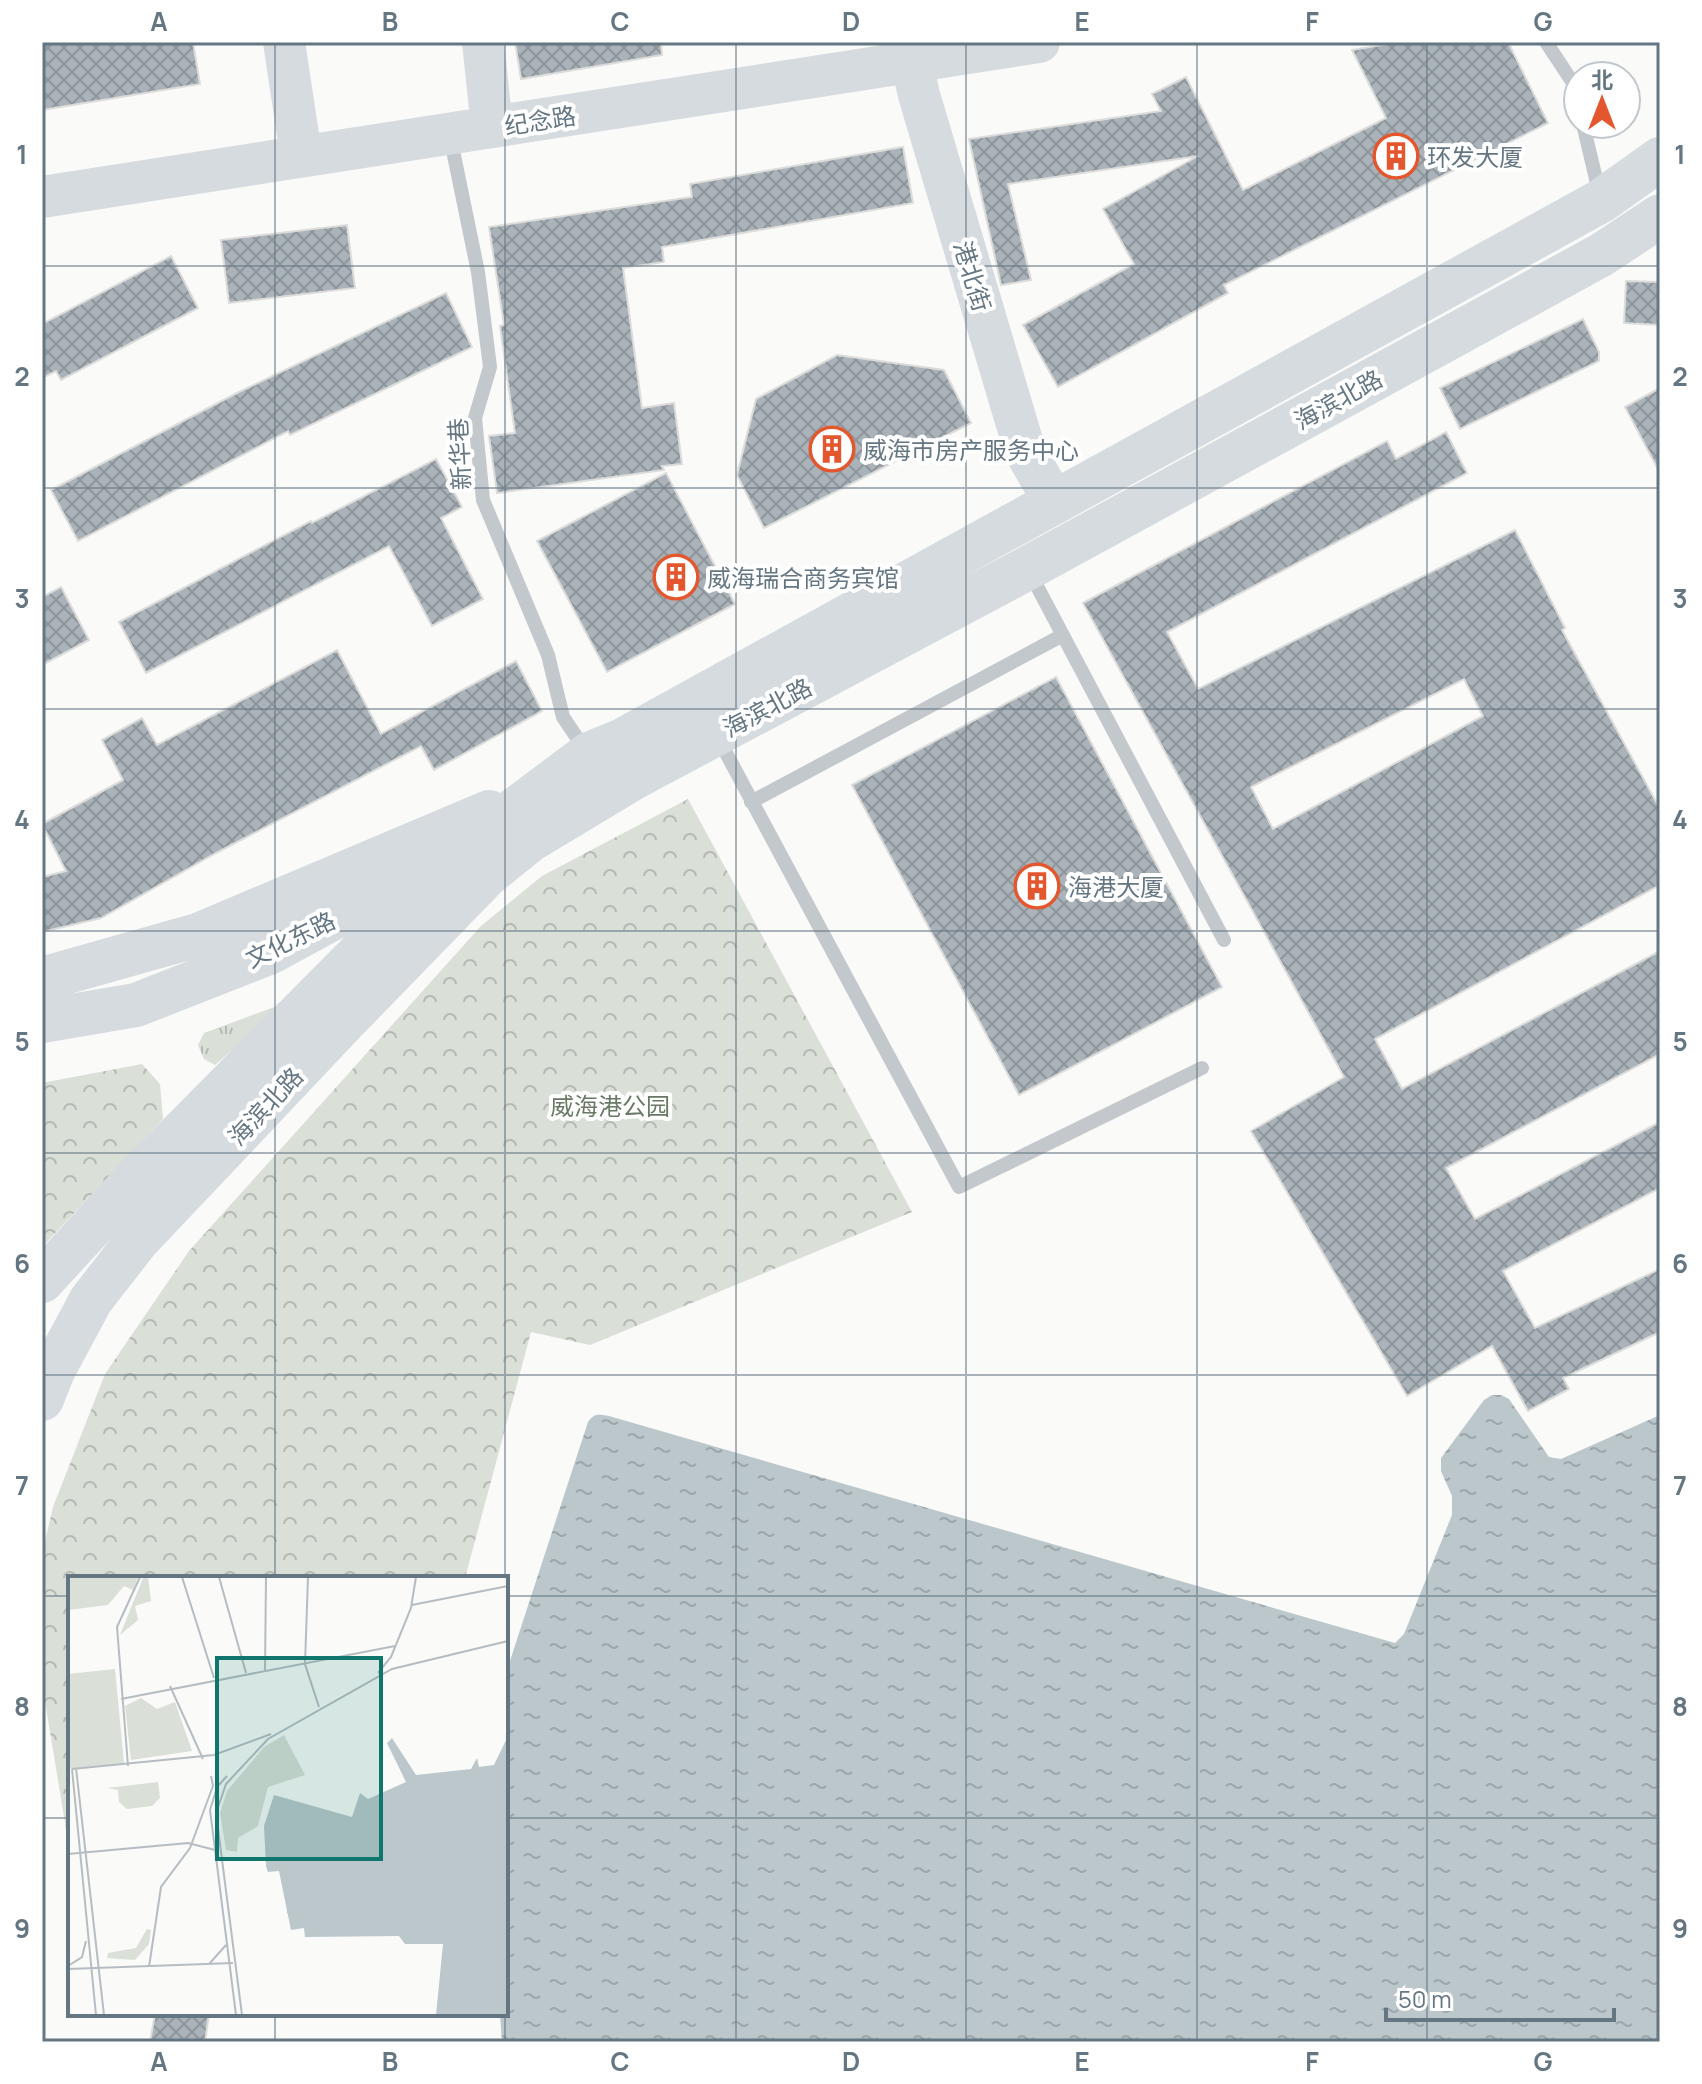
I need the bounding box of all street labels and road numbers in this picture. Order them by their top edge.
street label: 纪念路 [502,98,578,142]
street label: 港北街 [947,237,999,315]
street label: 海滨北路 [1288,361,1388,437]
street label: 新华巷 [441,417,477,491]
street label: 海滨北路 [717,670,817,744]
street label: 文化东路 [240,903,340,975]
street label: 海滨北路 [220,1060,310,1152]

